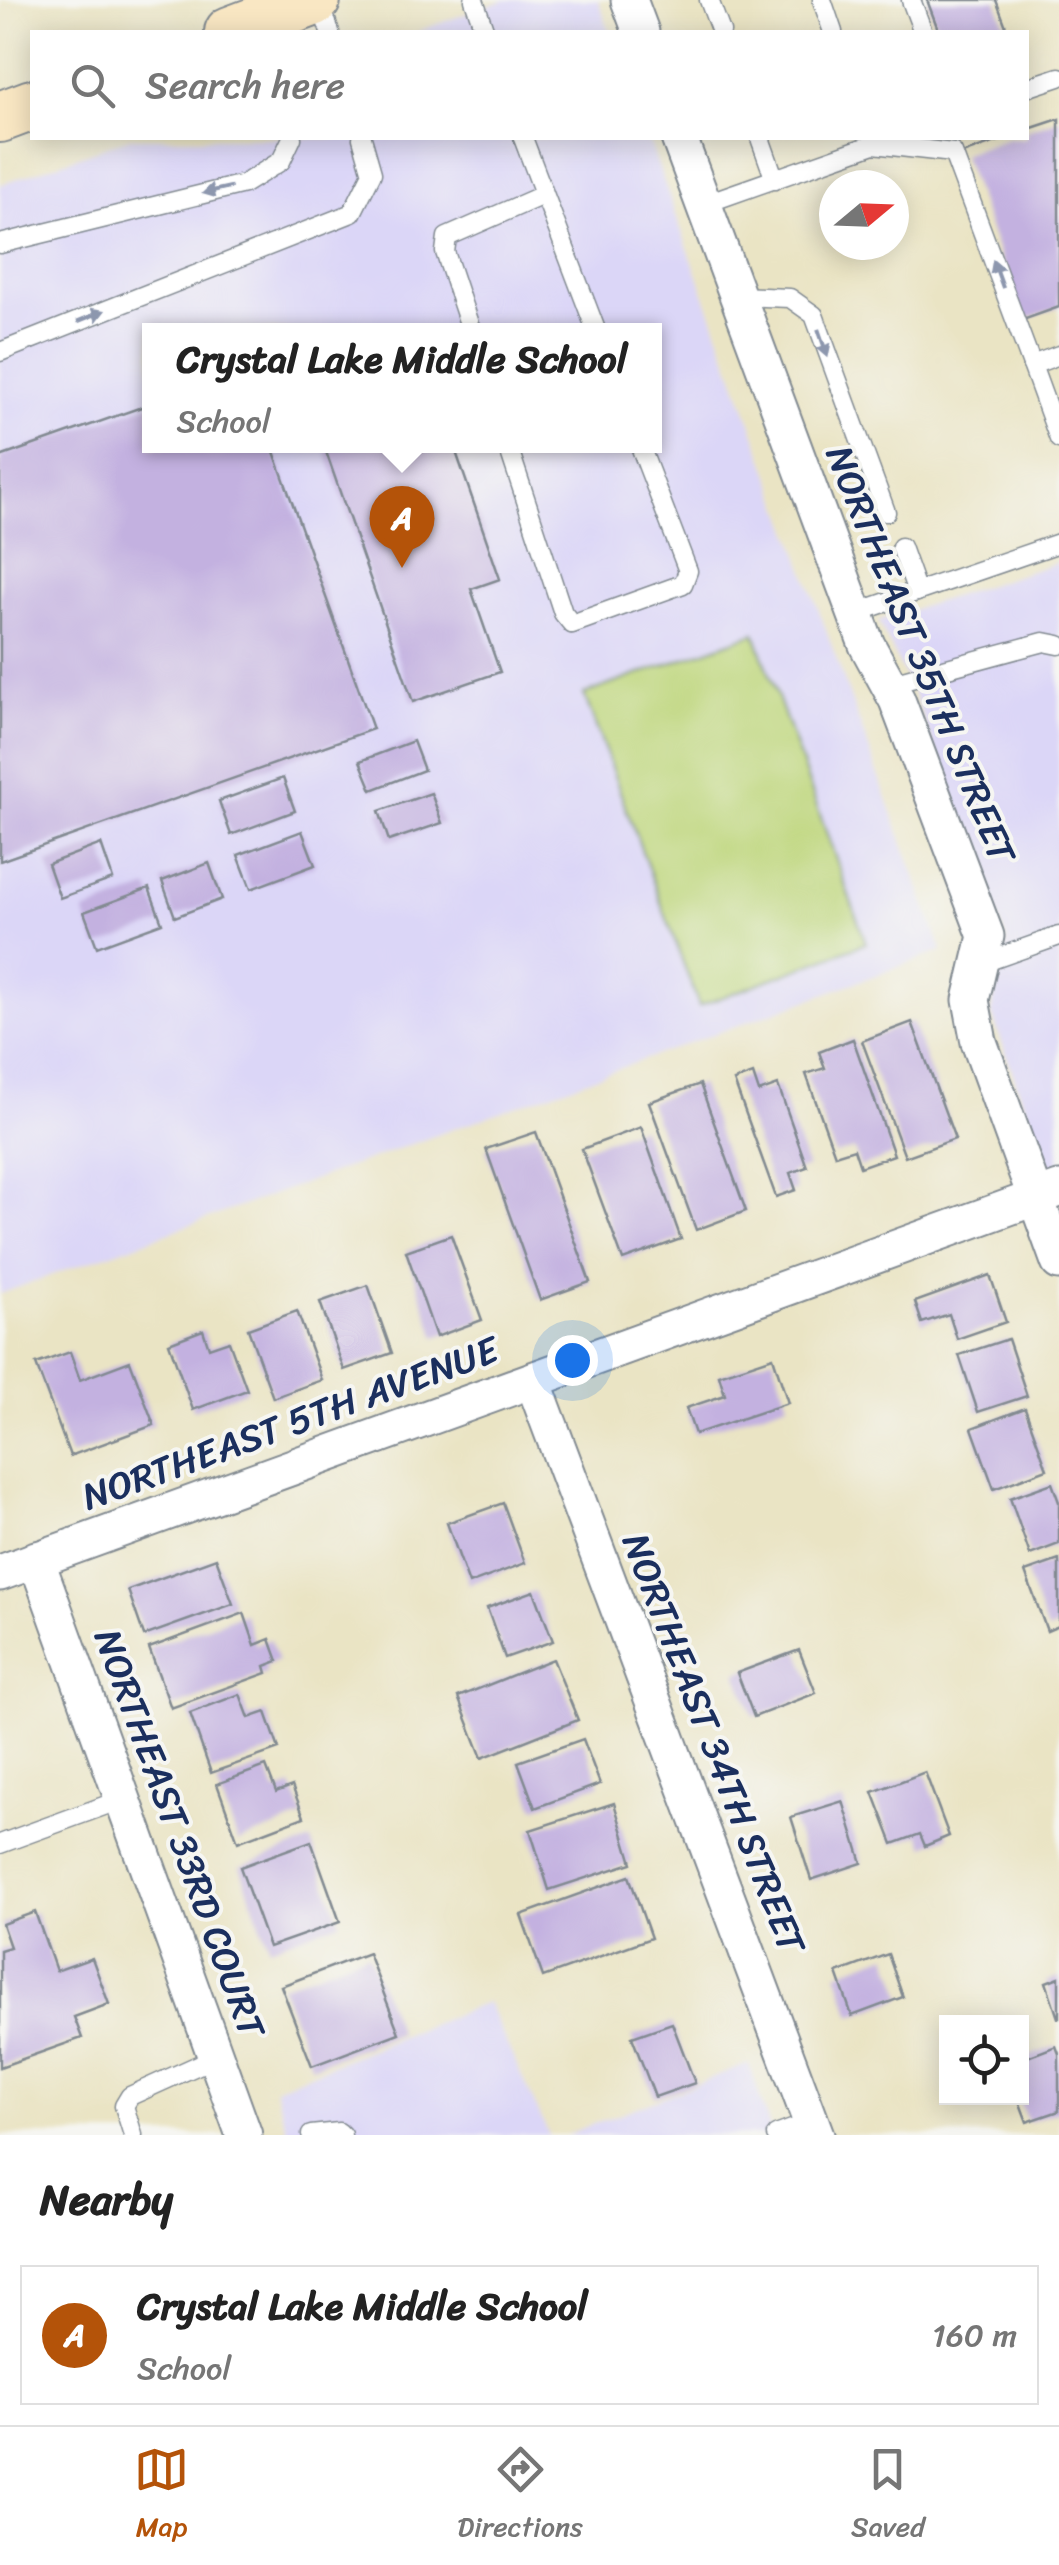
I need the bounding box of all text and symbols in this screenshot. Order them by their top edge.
search box [30,30,1029,140]
text: Search here [145,52,345,119]
icon: search [65,58,120,113]
north arrow [819,170,909,260]
one-way arrow [201,183,232,199]
one-way arrow [990,258,1005,288]
one-way arrow [76,307,106,323]
popup [142,323,662,453]
text: Crystal Lake Middle School [177,326,627,393]
one-way arrow [816,328,831,358]
text: School [177,393,271,450]
street label: NORTHEAST 35TH STREET [806,435,1036,875]
pin: A [370,486,434,568]
street label: NORTHEAST 5TH AVENUE [72,1316,510,1530]
your location [547,1335,598,1386]
street label: NORTHEAST 34TH STREET [602,1523,826,1965]
street label: NORTHEAST 33RD COURT [74,1619,285,2049]
map controls [939,2015,1029,2105]
button: locate [939,2015,1029,2105]
text: Nearby [40,2163,173,2237]
text: Crystal Lake Middle School [137,2273,588,2340]
text: A [64,2307,85,2364]
text: 160 m [932,2307,1017,2364]
text: School [137,2340,231,2397]
tab: Map [134,2442,189,2551]
tab: Directions [457,2442,583,2551]
tab: Saved [851,2442,925,2551]

